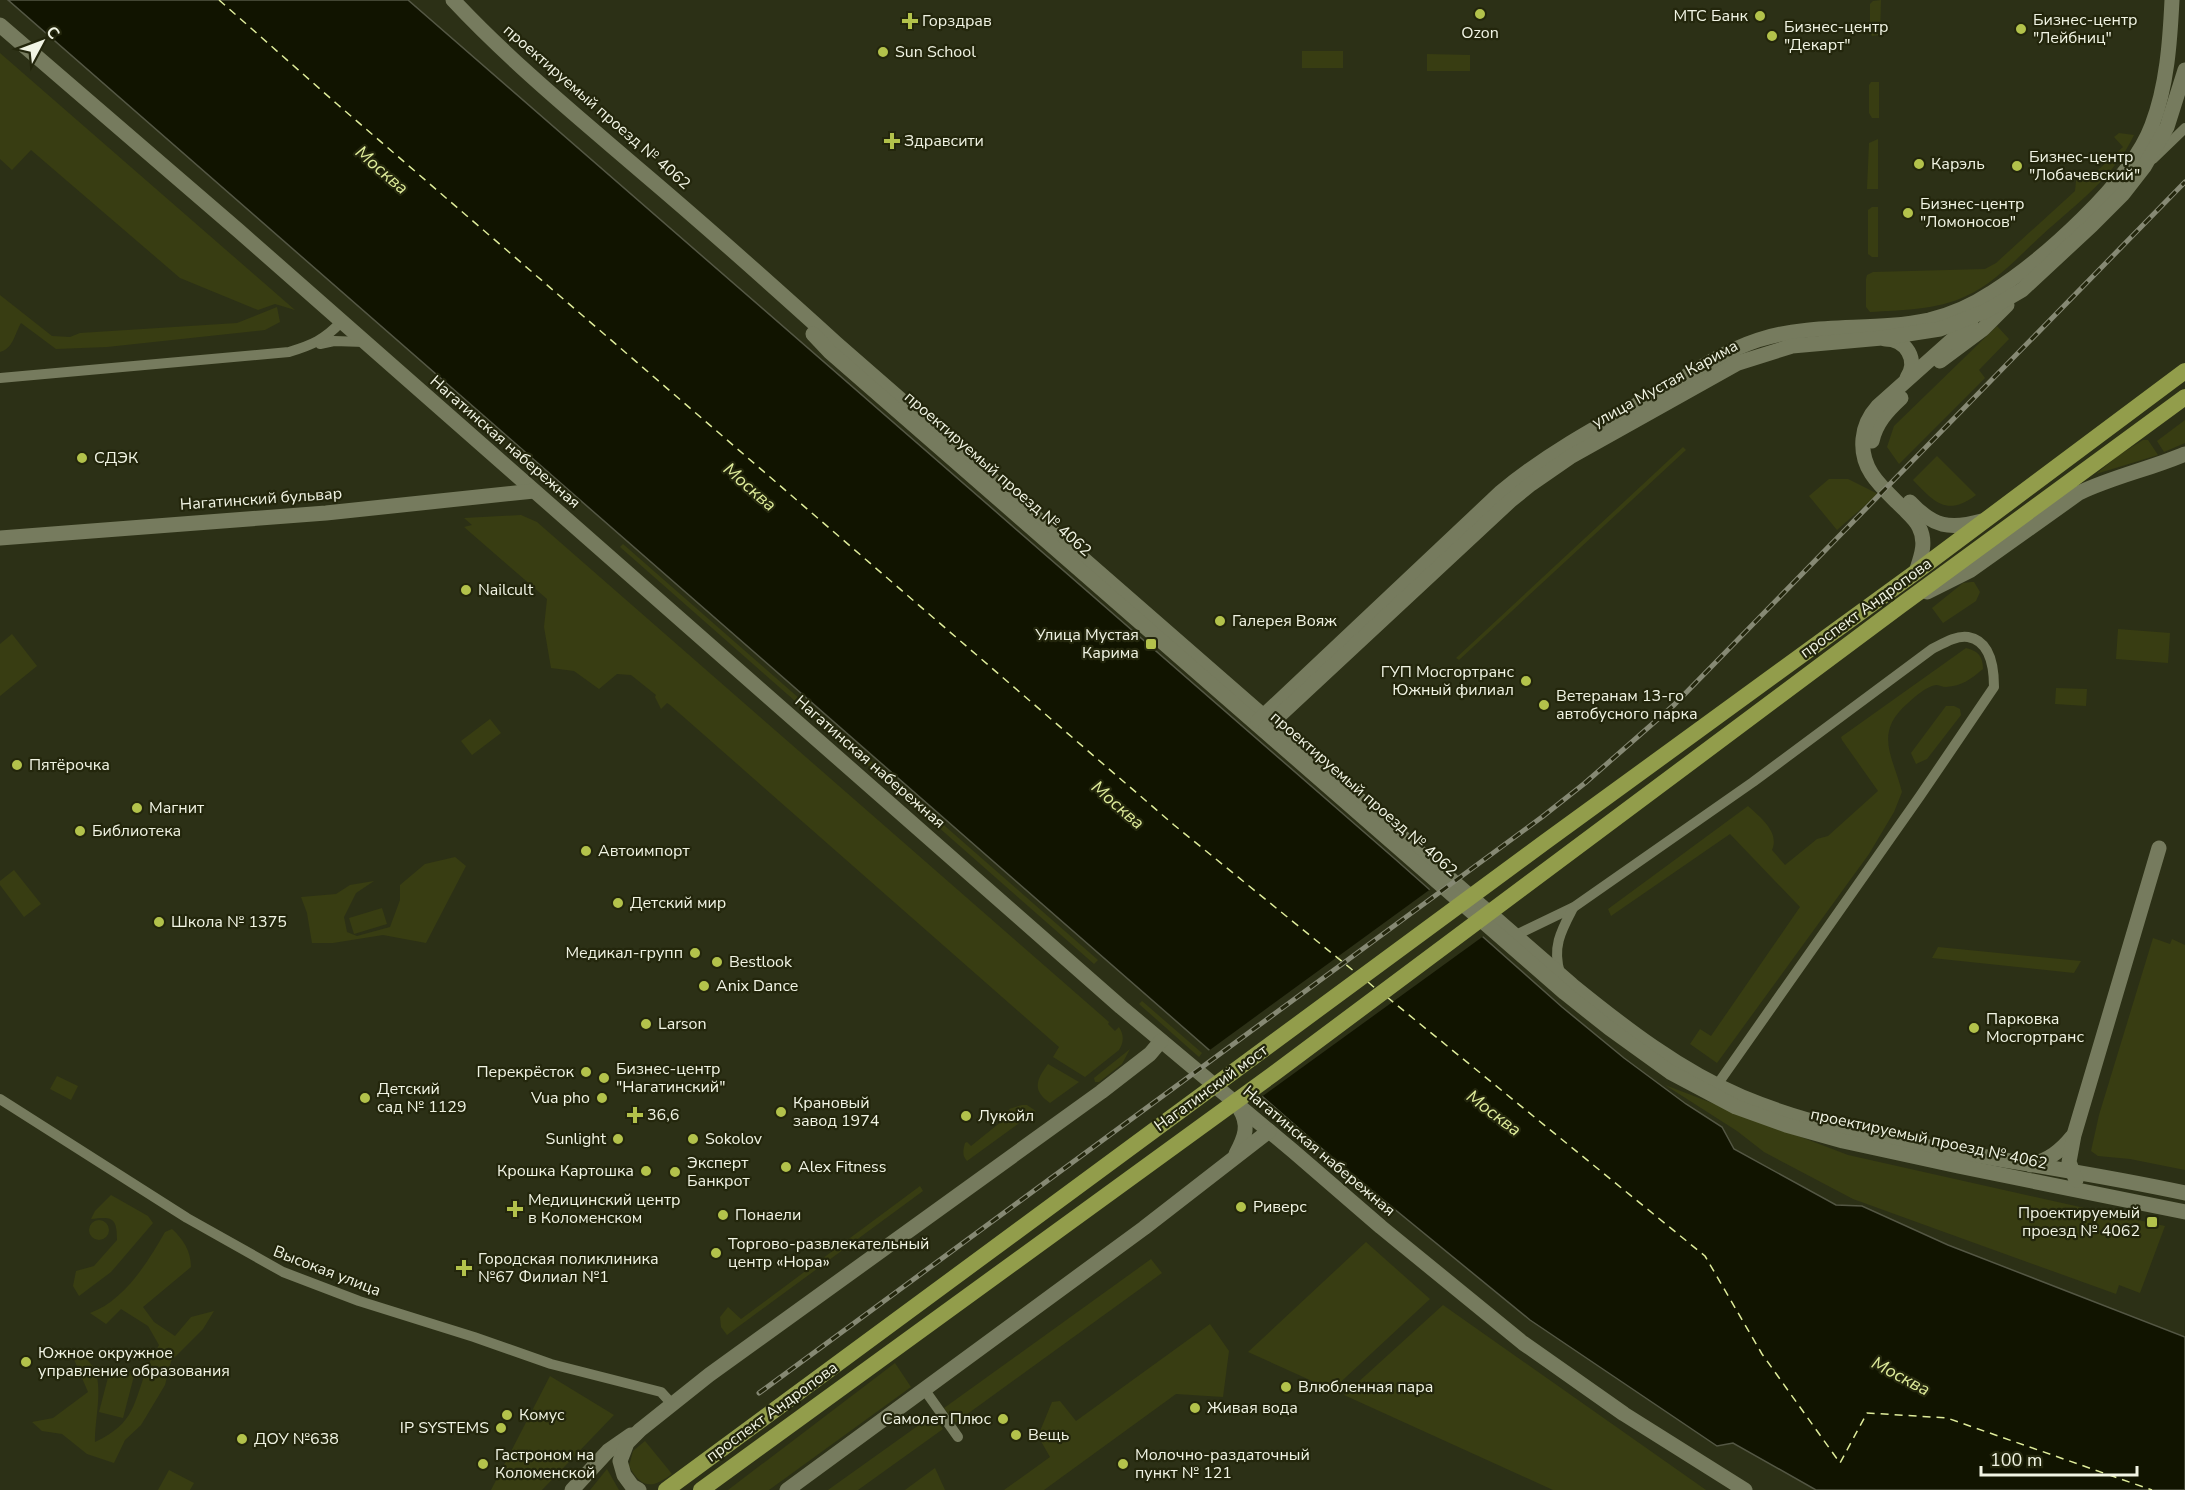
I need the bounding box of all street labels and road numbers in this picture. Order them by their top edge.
street label: проектируемый проезд № 4062 [499,19,695,195]
street label: улица Мустая Карима [1588,335,1742,433]
street label: Нагатинская набережная [425,370,585,514]
street label: проектируемый проезд № 4062 [900,386,1096,562]
street label: Нагатинский бульвар [179,482,343,516]
street label: проспект Андропова [1796,553,1936,663]
street label: Нагатинская набережная [790,690,950,834]
street label: проектируемый проезд № 4062 [1266,706,1462,882]
street label: Нагатинский мост [1150,1039,1273,1137]
street label: Нагатинская набережная [1238,1081,1400,1221]
street label: проектируемый проезд № 4062 [1809,1103,2049,1175]
street label: Высокая улица [270,1240,384,1302]
street label: проспект Андропова [702,1357,842,1467]

